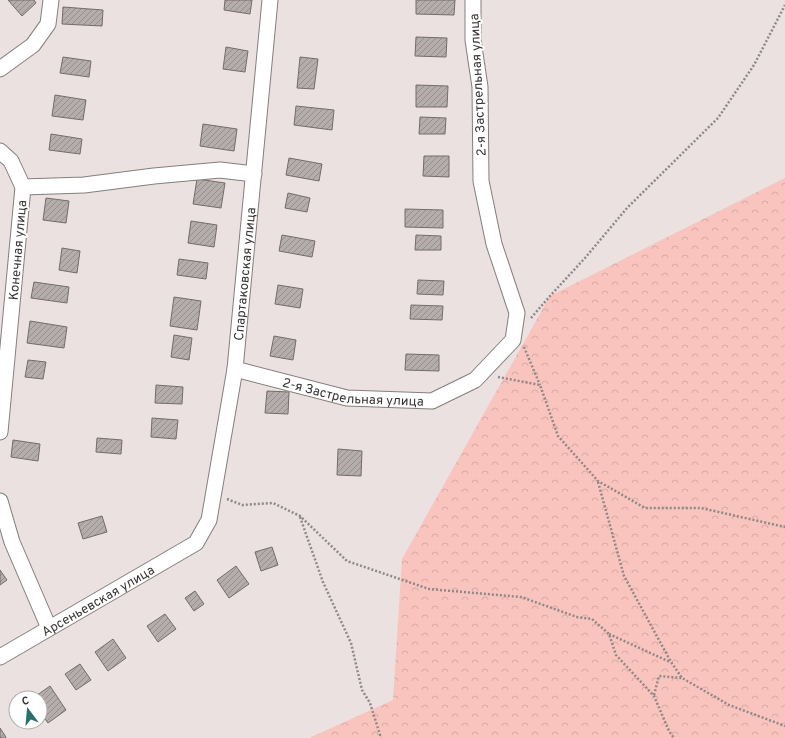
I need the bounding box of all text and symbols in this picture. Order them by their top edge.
street label: 2-я Застрельная улица [467,13,491,157]
street label: Конечная улица [7,200,31,301]
street label: Спартаковская улица [232,207,260,341]
street label: 2-я Застрельная улица [280,376,424,411]
street label: Арсеньевская улица [40,563,158,641]
north arrow [8,690,48,730]
text: С [20,694,31,709]

